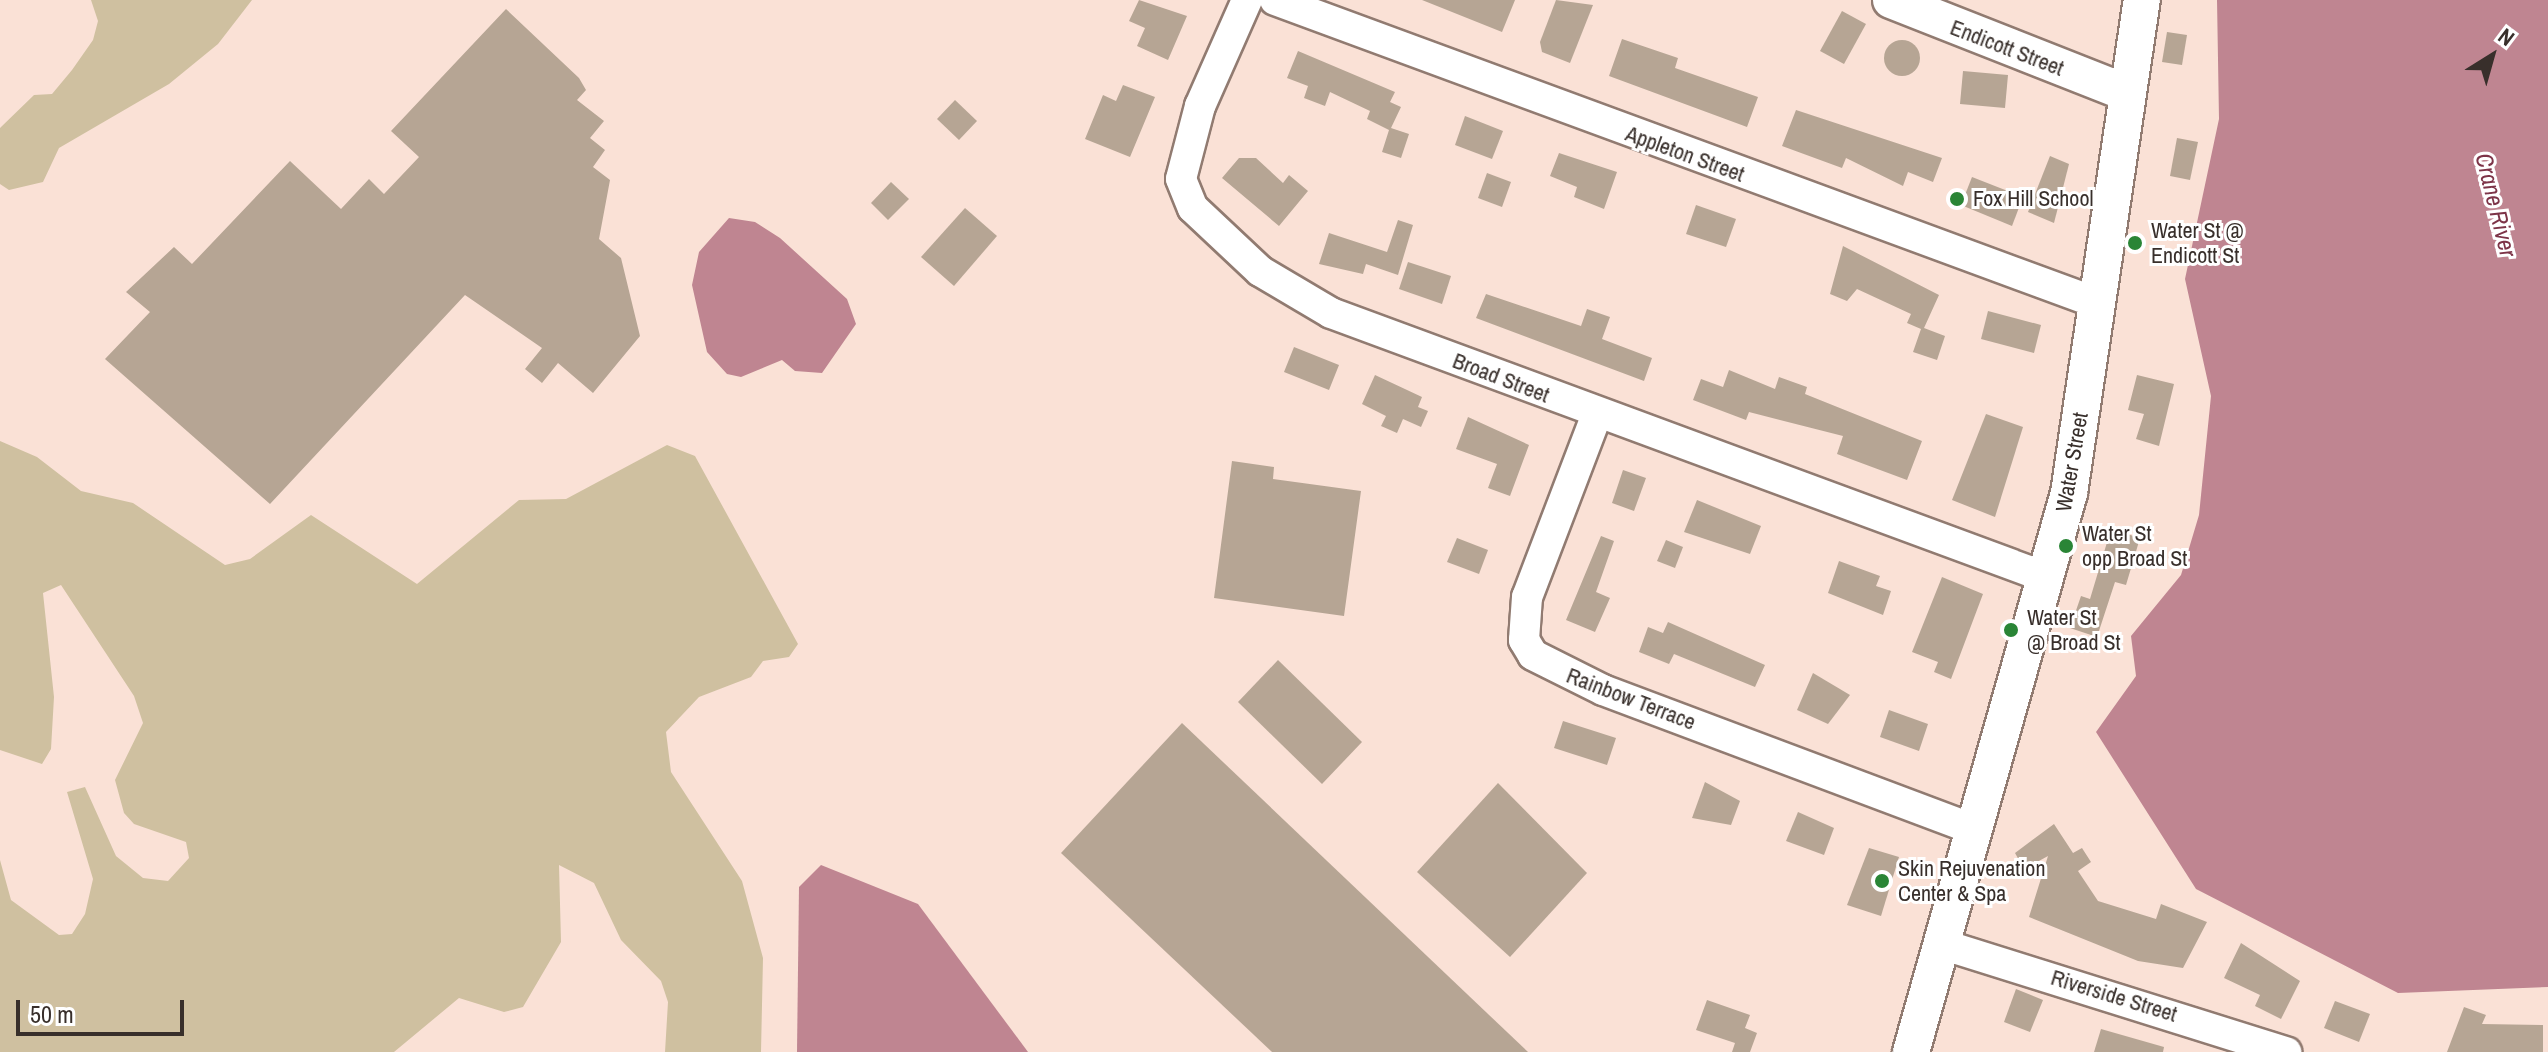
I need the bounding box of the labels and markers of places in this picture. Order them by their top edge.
place label: Fox Hill School [1973,186,2093,212]
marker: Fox Hill School [1948,190,1966,208]
place label: Water St @ Endicott St [2151,217,2244,268]
marker: Water St @ Endicott St [2126,234,2144,252]
place label: Water St opp Broad St [2082,520,2187,572]
marker: Water St opp Broad St [2057,537,2075,555]
place label: Water St @ Broad St [2027,604,2121,656]
marker: Water St @ Broad St [2002,621,2020,639]
place label: Skin Rejuvenation Center & Spa [1898,855,2045,906]
marker: Skin Rejuvenation Center & Spa [1873,872,1891,890]

